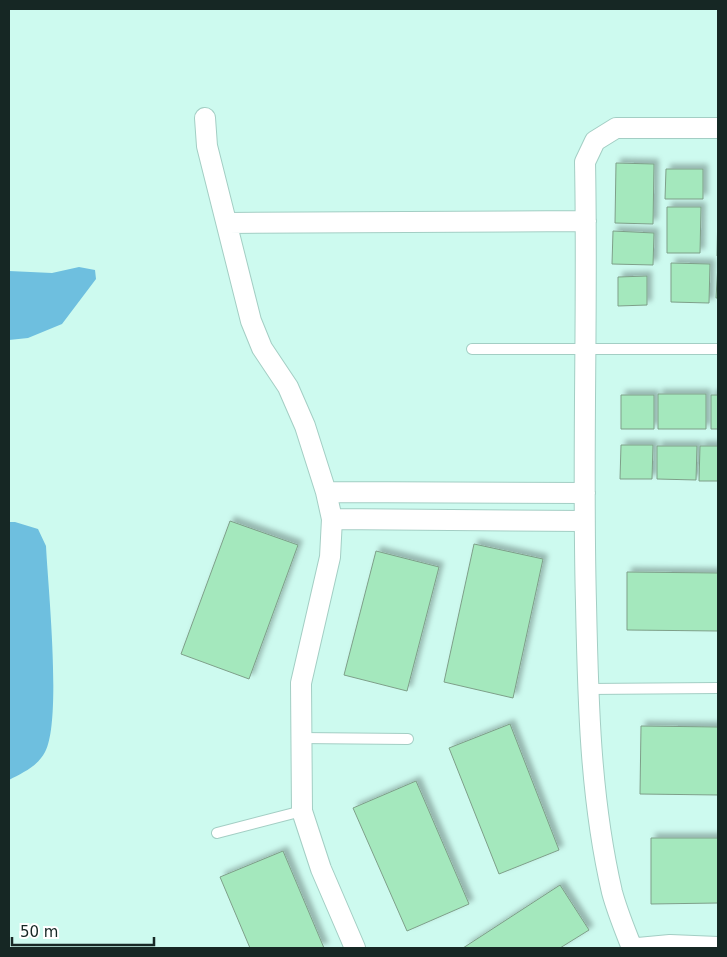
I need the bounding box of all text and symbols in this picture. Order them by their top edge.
scale bar [12,914,155,946]
text: 50 m [20,923,58,941]

